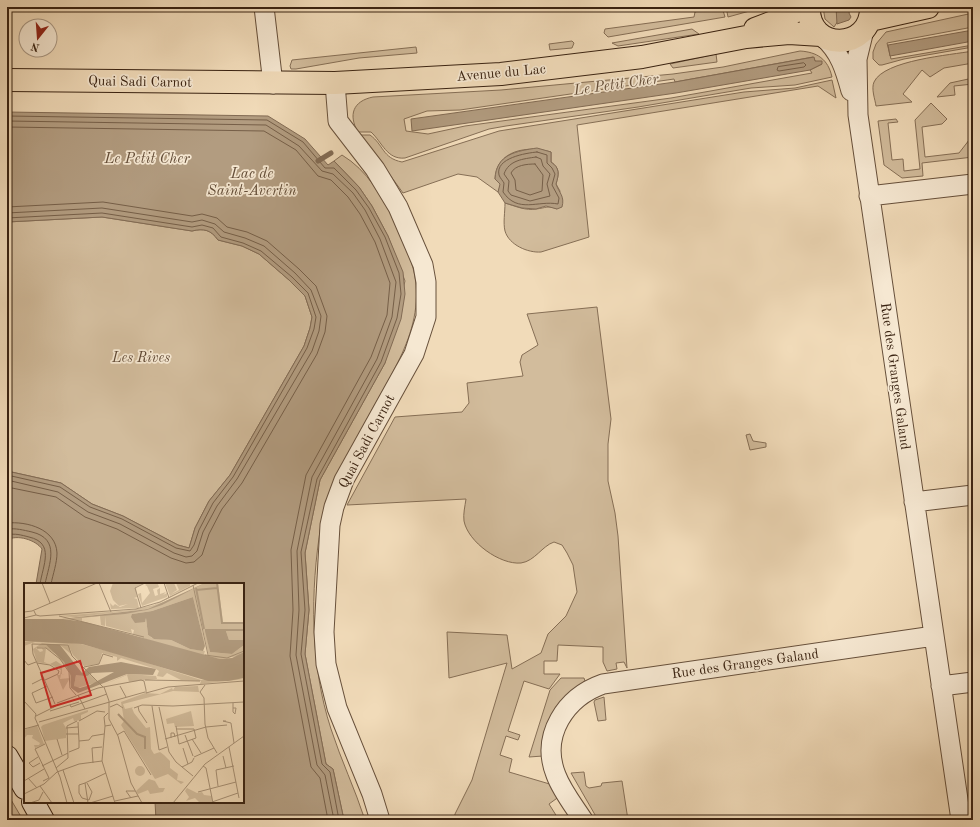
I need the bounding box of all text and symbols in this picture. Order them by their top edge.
north arrow [18,18,58,58]
text: N [29,39,41,53]
street label: Avenue du Lac [456,62,546,84]
water label: Le Petit Cher [572,72,660,99]
street label: Quai Sadi Carnot [88,74,192,90]
water label: Le Petit Cher [103,152,190,167]
water label: Lac de Saint-Avertin [207,167,297,199]
street label: Rue des Granges Galand [878,302,912,451]
park label: Les Rives [111,351,170,365]
street label: Quai Sadi Carnot [336,392,398,491]
inset map [24,583,244,803]
street label: Rue des Granges Galand [671,647,820,681]

